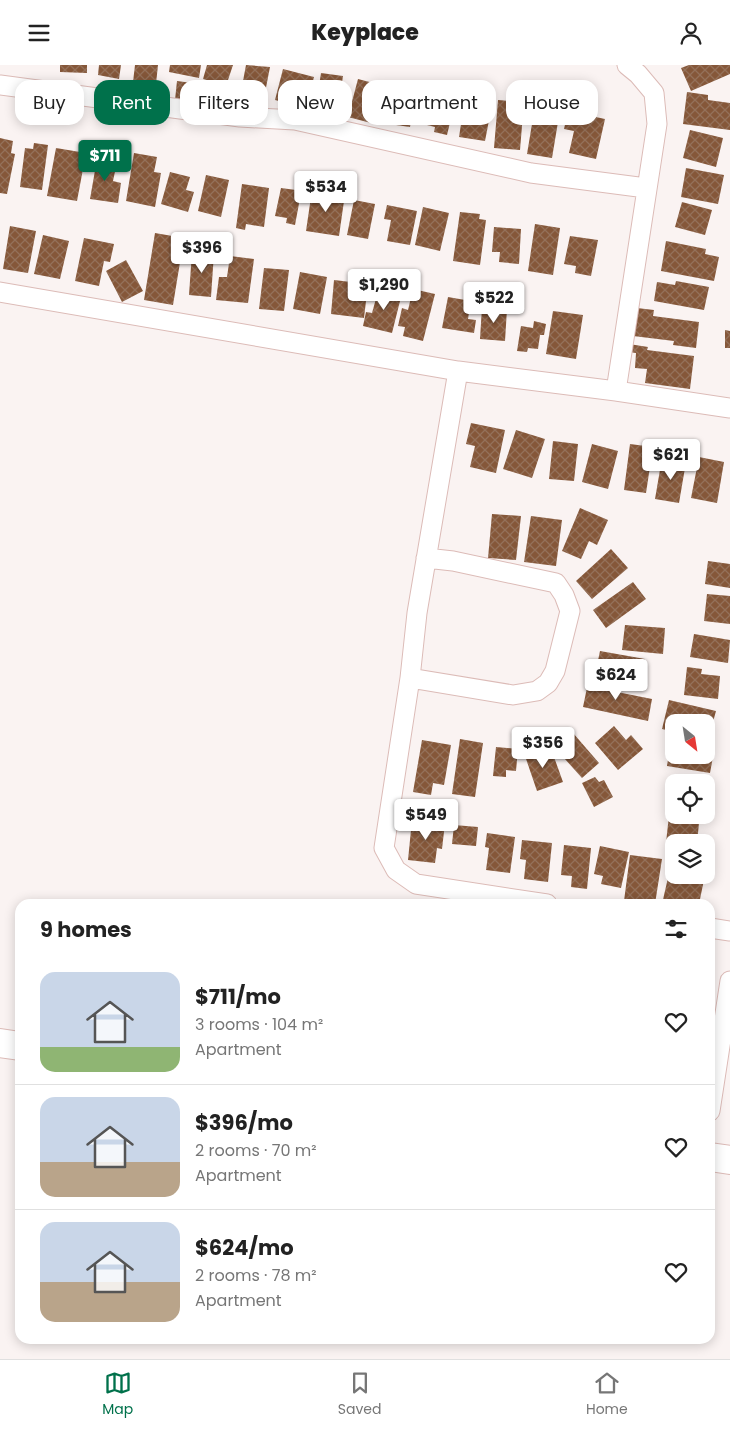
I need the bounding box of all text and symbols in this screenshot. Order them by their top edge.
text: Keyplace [311,17,419,48]
icon: menu [25,19,53,47]
icon: person [677,19,705,47]
chip: Buy [15,80,84,125]
chip: Rent [94,80,170,125]
chip: Filters [180,80,268,125]
chip: New [278,80,352,125]
chip: Apartment [362,80,496,125]
chip: House [506,80,598,125]
pin: $711 [75,139,135,182]
text: $711 [89,144,121,167]
pin: $534 [296,171,356,213]
text: $534 [305,175,347,198]
pin: $396 [172,231,232,274]
text: $396 [182,236,222,259]
pin: $1,290 [343,269,425,311]
text: $1,290 [359,273,409,296]
pin: $522 [464,281,524,324]
text: $522 [474,286,514,309]
pin: $621 [641,439,701,481]
text: $621 [653,443,689,466]
pin: $624 [586,659,646,701]
text: $624 [596,663,636,686]
north arrow [665,714,715,764]
map controls [665,714,715,884]
pin: $356 [513,727,573,769]
text: $356 [523,731,563,754]
button: locate [665,774,715,824]
pin: $549 [396,799,456,841]
text: $549 [405,803,447,826]
button: layers [665,834,715,884]
text: 9 homes [40,915,132,944]
icon: filters [662,915,690,943]
text: $711/mo [195,982,281,1011]
icon: home [80,992,140,1052]
icon: heart [662,1008,690,1036]
text: 3 rooms · 104 m² [195,1013,323,1036]
text: Apartment [195,1038,282,1061]
text: $396/mo [195,1108,293,1137]
icon: home [80,1117,140,1177]
icon: heart [662,1133,690,1161]
text: 2 rooms · 70 m² [195,1139,317,1162]
text: Apartment [195,1164,282,1187]
text: $624/mo [195,1233,294,1262]
icon: home [80,1242,140,1302]
icon: heart [662,1258,690,1286]
text: 2 rooms · 78 m² [195,1264,317,1287]
text: Apartment [195,1289,282,1312]
tab: Map [102,1369,133,1420]
tab: Saved [338,1369,381,1420]
tab: Home [586,1369,628,1420]

